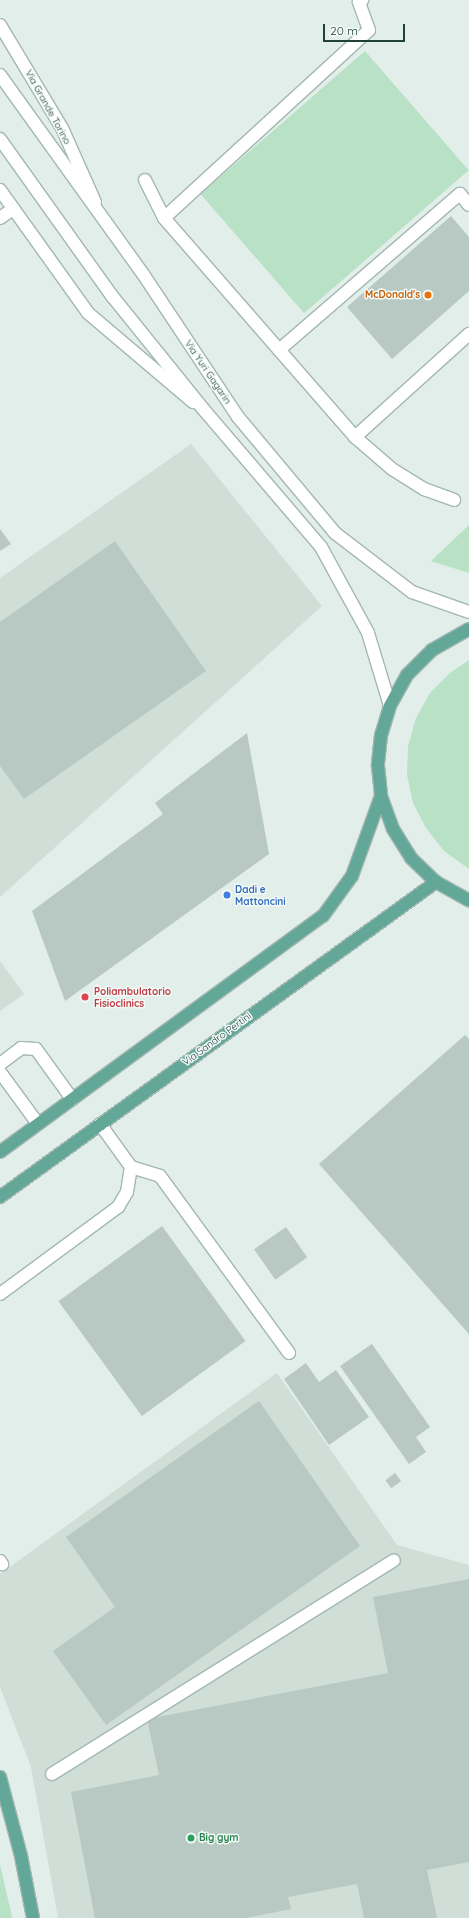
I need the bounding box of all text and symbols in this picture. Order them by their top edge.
scale bar [325,16,407,42]
text: 20 m [330,23,358,38]
street label: Via Grande Torino [23,68,73,146]
place label: McDonald's [365,289,420,301]
marker: McDonald's [423,290,433,300]
street label: Via Yuri Gagarin [182,338,234,406]
place label: Dadi e Mattoncini [235,883,286,906]
marker: Dadi e Mattoncini [222,890,232,900]
place label: Poliambulatorio Fisioclinics [94,985,171,1008]
marker: Poliambulatorio Fisioclinics [79,991,91,1003]
street label: Via Sandro Pertini [180,1010,254,1068]
place label: Big gym [199,1832,239,1844]
marker: Big gym [186,1833,196,1843]

